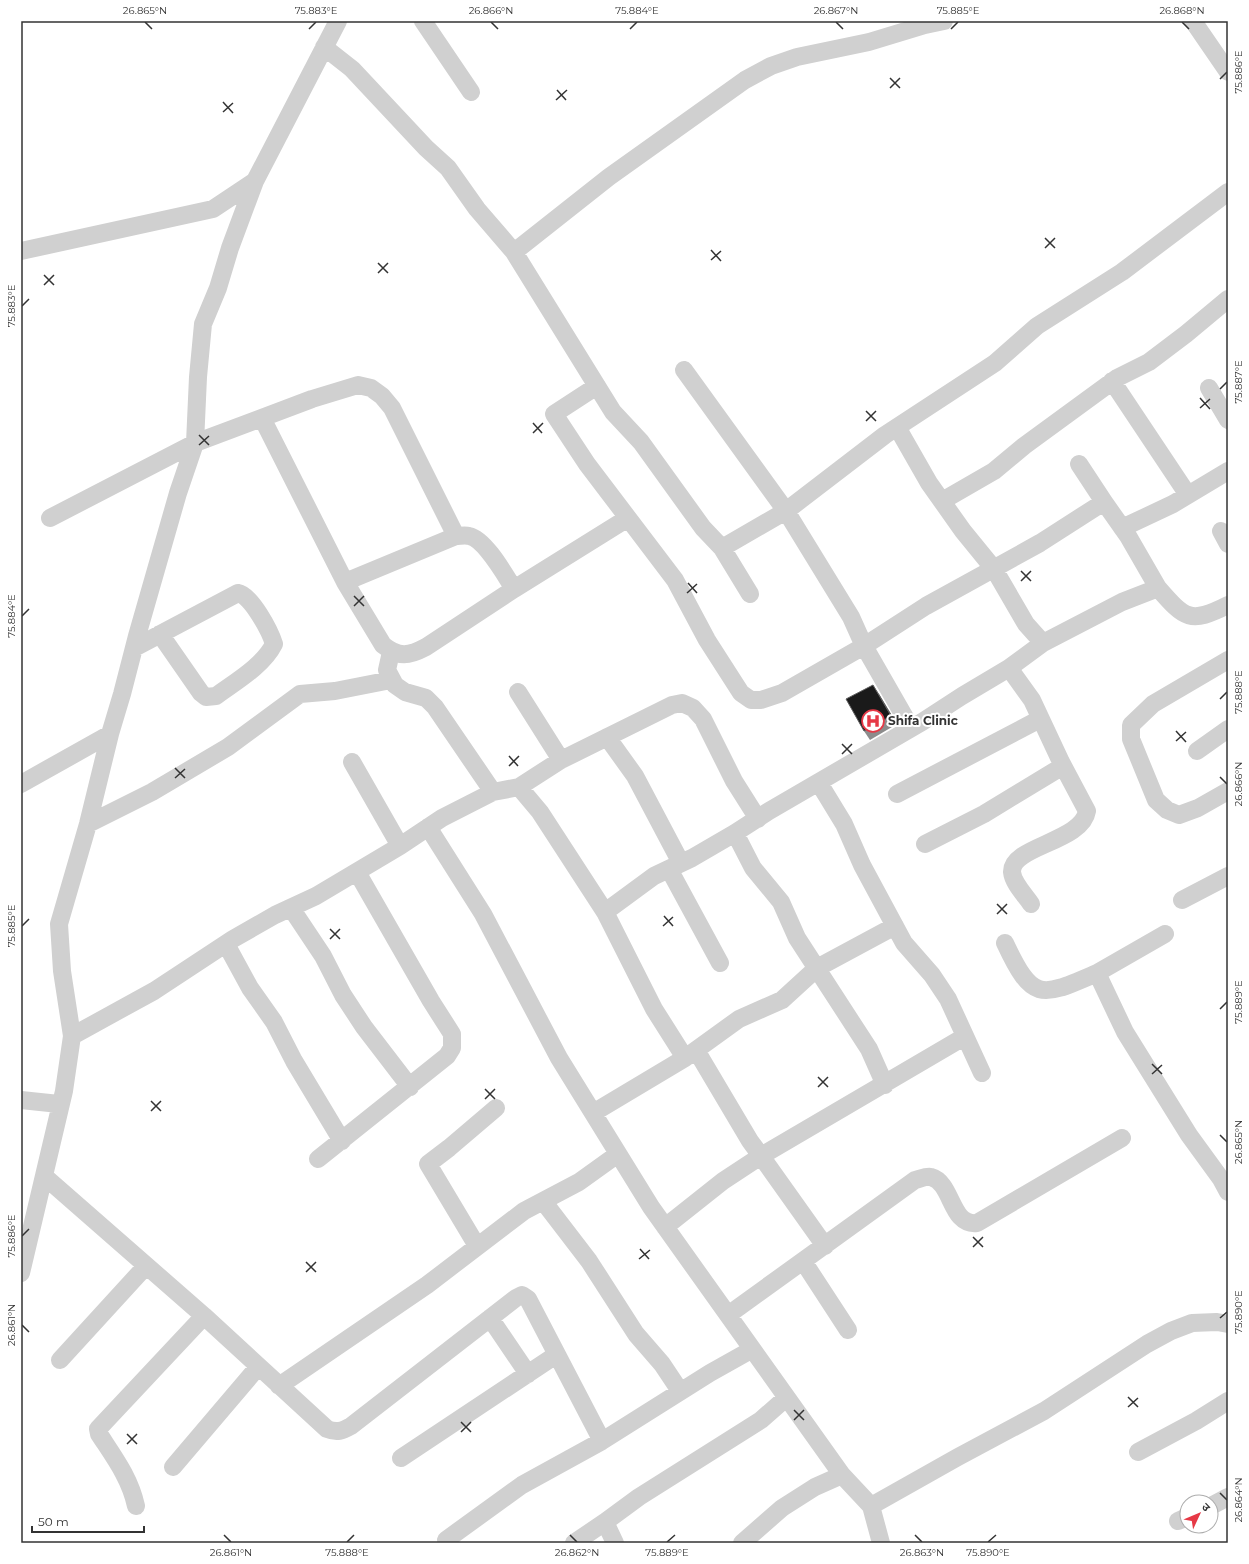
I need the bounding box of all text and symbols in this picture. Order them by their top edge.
text: 26.865°N [123,4,167,17]
text: 75.883°E [295,4,338,17]
text: 26.866°N [469,4,513,17]
text: 75.884°E [615,4,659,17]
text: 26.867°N [814,4,858,17]
text: 75.885°E [937,4,980,17]
text: 26.868°N [1159,4,1205,17]
text: 75.886°E [1232,50,1245,94]
text: 75.883°E [5,284,18,327]
text: 75.887°E [1232,360,1245,404]
text: 75.884°E [5,594,18,638]
text: 75.888°E [1232,670,1245,714]
hospital icon: Shifa Clinic [860,708,886,734]
place label: Shifa Clinic [888,713,958,728]
text: 26.866°N [1232,762,1245,806]
text: 75.885°E [5,904,18,947]
text: 75.889°E [1232,980,1245,1024]
text: 26.865°N [1232,1120,1245,1164]
text: 75.886°E [5,1214,18,1258]
text: 75.890°E [1232,1290,1245,1334]
text: 26.861°N [5,1304,18,1346]
text: 26.864°N [1232,1477,1245,1523]
north arrow [1179,1494,1219,1534]
text: उ [1199,1500,1214,1515]
scale bar [32,1508,144,1534]
text: 50 m [38,1514,69,1529]
text: 26.861°N [210,1546,252,1559]
text: 75.888°E [325,1546,369,1559]
text: 26.862°N [555,1546,599,1559]
text: 75.889°E [645,1546,689,1559]
text: 26.863°N [900,1546,944,1559]
text: 75.890°E [966,1546,1010,1559]

